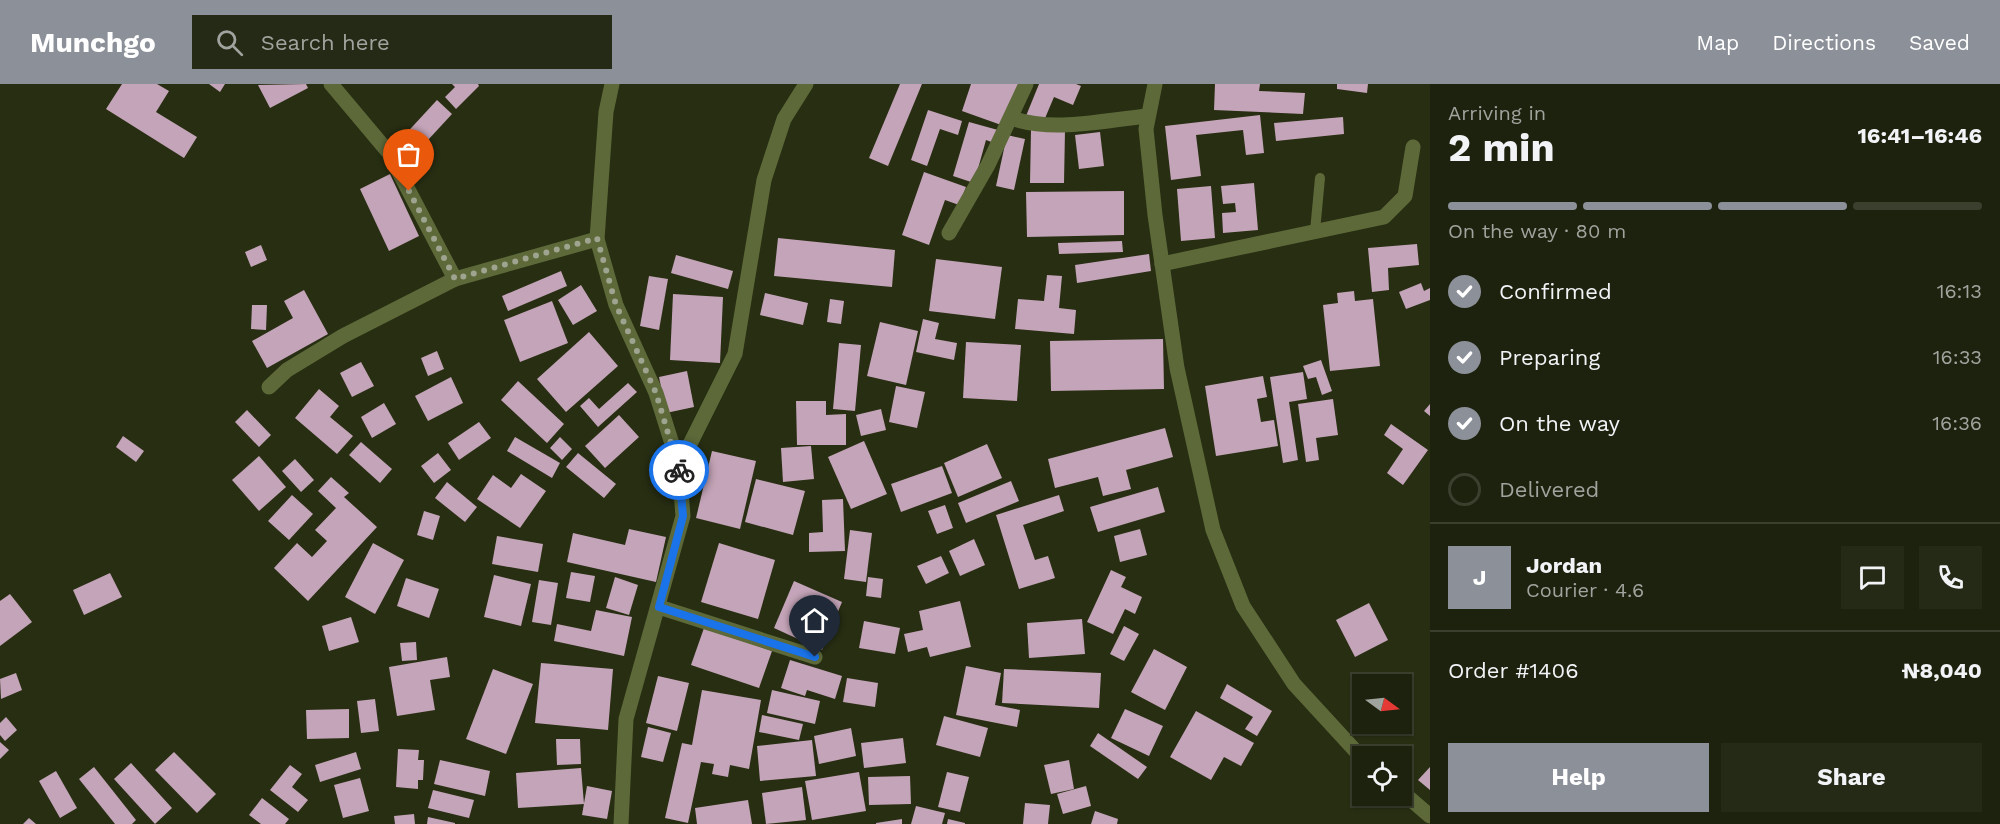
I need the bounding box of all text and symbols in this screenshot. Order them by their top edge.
search box [192,15,612,69]
text: Munchgo [30,26,156,59]
icon: search [213,26,246,59]
text: Search here [261,30,390,55]
text: Map [1696,30,1739,55]
text: Directions [1772,30,1876,55]
text: Saved [1909,30,1970,55]
text: Arriving in [1448,101,1546,125]
text: 16:41–16:46 [1857,123,1982,148]
text: 2 min [1448,125,1555,170]
pin [383,129,434,191]
icon: bag [392,138,425,171]
text: On the way · 80 m [1448,219,1626,243]
icon: check [1448,275,1481,308]
text: Confirmed [1499,279,1612,304]
text: 16:13 [1937,279,1982,303]
icon: check [1448,341,1481,374]
text: Preparing [1499,345,1600,370]
text: 16:33 [1933,345,1982,369]
icon: check [1448,407,1481,440]
text: On the way [1499,411,1620,436]
text: 16:36 [1932,411,1982,435]
courier [649,440,709,500]
icon: bike [663,454,696,487]
text: Delivered [1499,477,1599,502]
button: chat [1841,546,1904,609]
button: phone [1919,546,1982,609]
text: Jordan [1526,553,1602,578]
text: J [1473,565,1486,590]
text: Courier · 4.6 [1526,578,1644,602]
pin [789,595,840,657]
icon: home [798,604,831,637]
text: Order #1406 [1448,658,1579,683]
text: ₦8,040 [1901,658,1982,683]
north arrow [1352,674,1412,734]
map controls [1352,674,1412,806]
button: Help [1448,743,1709,812]
button: Share [1721,743,1982,812]
button: locate [1352,746,1412,806]

